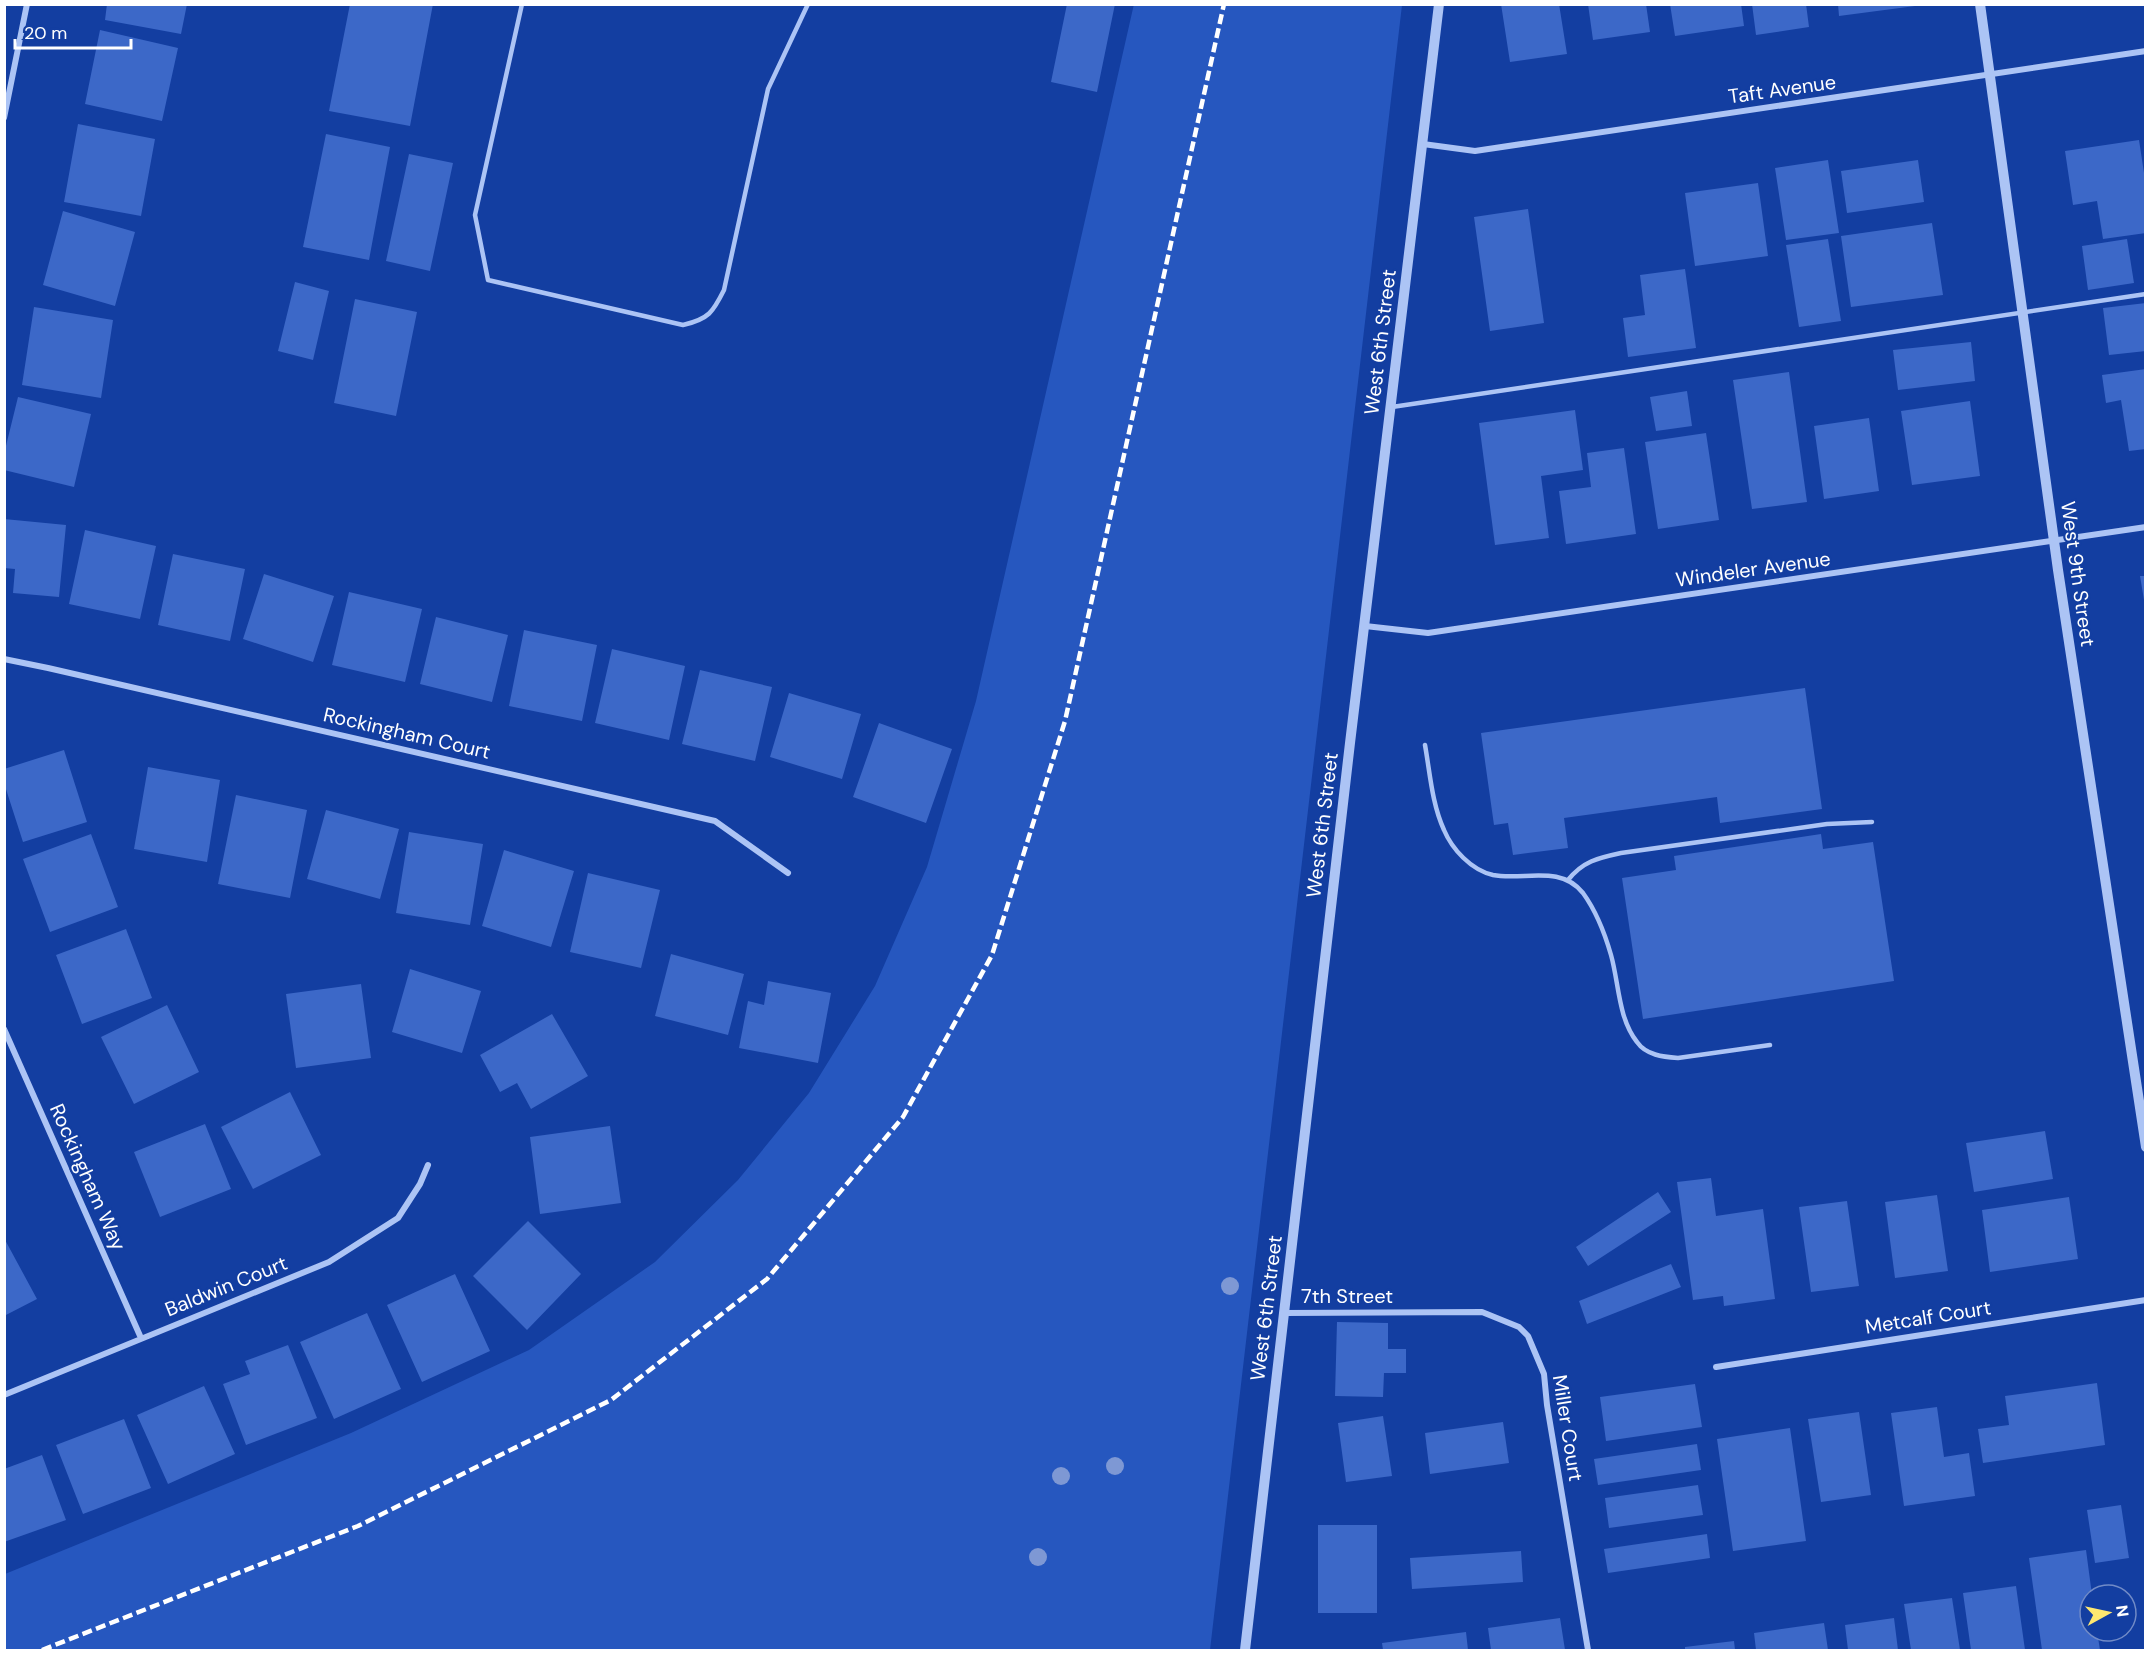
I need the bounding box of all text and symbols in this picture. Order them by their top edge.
scale bar [15,12,130,50]
text: 20 m [24,21,67,45]
street label: Taft Avenue [1726,69,1838,109]
street label: West 6th Street [1358,268,1402,416]
street label: West 9th Street [2055,500,2101,648]
street label: Windeler Avenue [1674,545,1832,593]
street label: Rockingham Court [321,701,493,765]
street label: West 6th Street [1300,751,1344,899]
street label: Rockingham Way [44,1100,132,1254]
street label: West 6th Street [1244,1234,1288,1382]
street label: Baldwin Court [161,1250,291,1322]
street label: 7th Street [1301,1283,1393,1309]
street label: Metcalf Court [1863,1294,1993,1340]
street label: Miller Court [1547,1373,1589,1483]
north arrow [2078,1583,2138,1643]
text: N [2111,1604,2134,1618]

